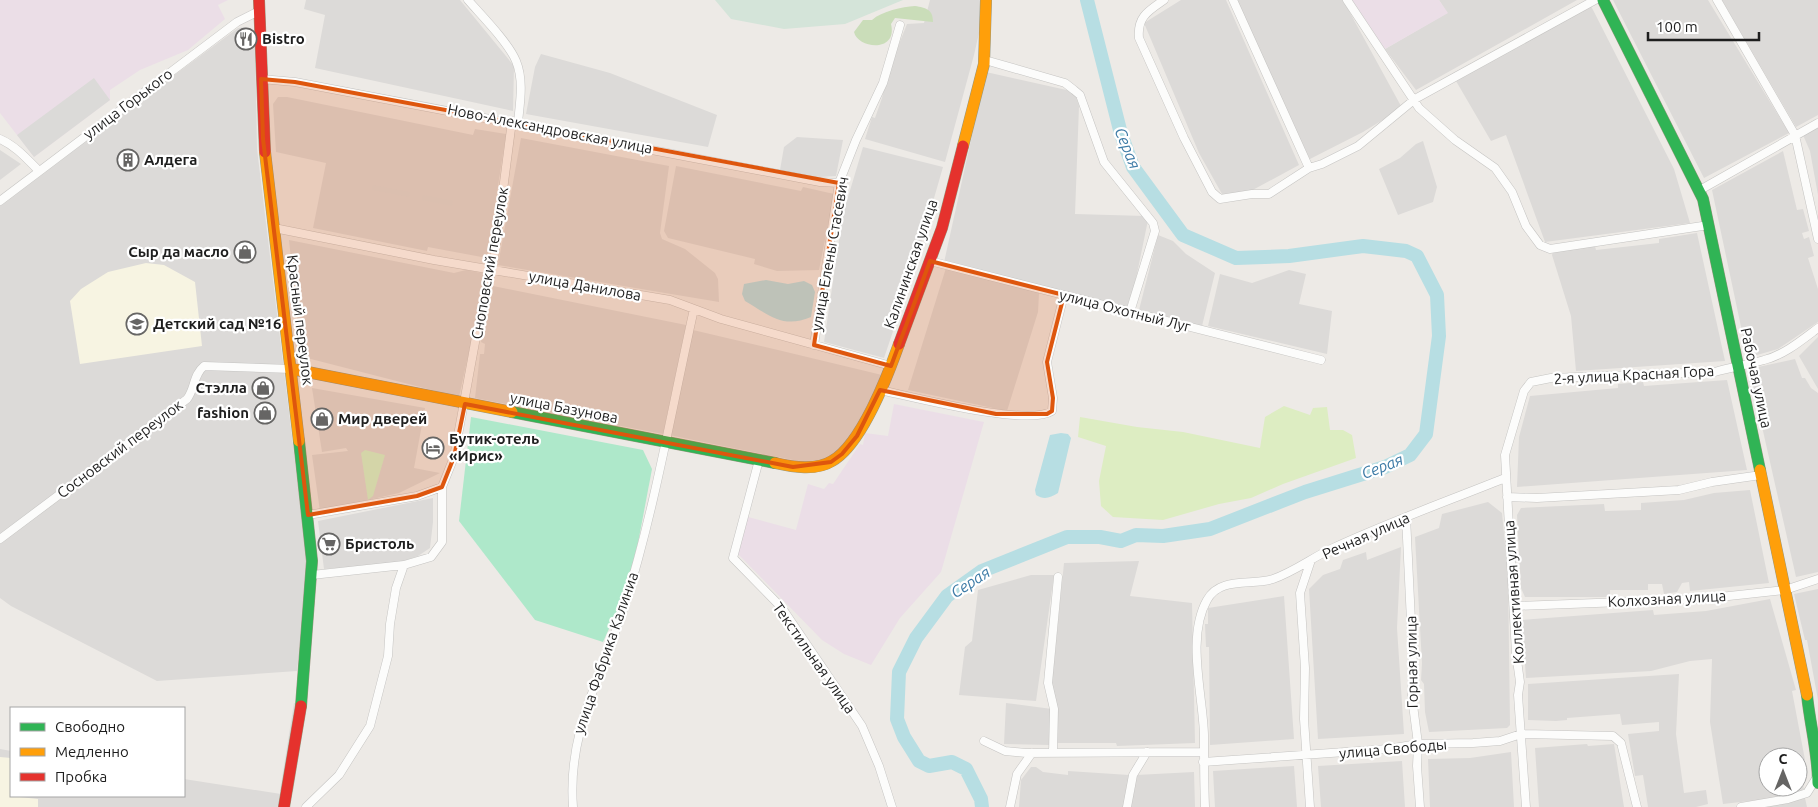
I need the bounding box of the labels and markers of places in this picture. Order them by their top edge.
restaurant icon: Bistro [234,27,258,51]
place label: Bistro [262,30,305,47]
building icon: Алдега [116,148,140,172]
place label: Алдега [144,151,197,168]
shop icon: Сыр да масло [233,240,257,264]
place label: Сыр да масло [128,243,229,260]
school or university icon: Детский сад №16 [125,312,149,336]
place label: Детский сад №16 [153,315,281,332]
shop icon: Стэлла [251,376,275,400]
place label: Стэлла [196,379,247,396]
shop icon: fashion [253,401,277,425]
place label: fashion [197,404,249,421]
shop icon: Мир дверей [310,407,334,431]
place label: Мир дверей [338,410,427,427]
place label: Бутик-отель «Ирис» [449,430,539,464]
hotel icon: Бутик-отель «Ирис» [421,436,445,460]
supermarket icon: Бристоль [317,532,341,556]
place label: Бристоль [345,535,414,552]

